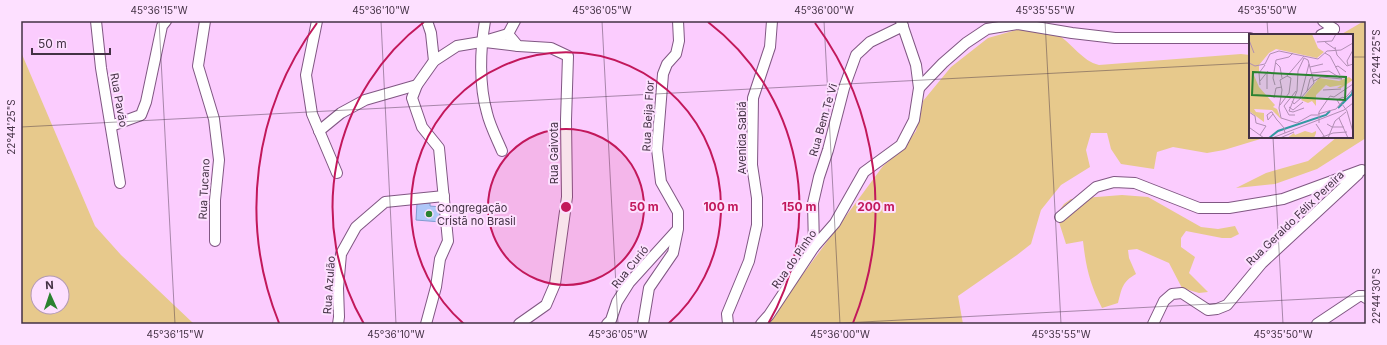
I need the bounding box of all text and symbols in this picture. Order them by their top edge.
text: 45°36'15"W [130,4,188,16]
text: 45°36'10"W [352,4,410,16]
text: 45°36'05"W [572,4,632,16]
text: 45°36'00"W [794,4,854,16]
text: 45°35'55"W [1015,4,1075,16]
text: 45°35'50"W [1237,4,1297,16]
text: 22°44'25"S [1370,29,1382,85]
scale bar [32,30,110,56]
inset map [1249,34,1353,138]
text: 50 m [38,36,67,51]
street label: Rua Pavão [107,72,131,129]
street label: Rua Beija Flor [639,80,657,152]
street label: Rua Bem Te Vi [806,82,840,158]
text: 22°44'25"S [5,99,17,155]
street label: Avenida Sabiá [735,101,749,175]
street label: Rua Gaivota [547,122,561,184]
street label: Rua Tucano [195,158,213,220]
street label: Rua Geraldo Félix Pereira [1243,168,1347,268]
text: 50 m [629,199,659,214]
text: 100 m [703,199,739,214]
text: 150 m [782,199,816,214]
text: 200 m [857,199,895,214]
centre of rings [559,200,573,214]
place label: Congregação Cristã no Brasil [437,201,516,228]
marker: Congregação Cristã no Brasil [424,209,434,219]
street label: Rua do Pinho [769,227,820,291]
street label: Rua Curió [609,242,652,291]
street label: Rua Azulão [320,255,338,315]
text: 22°44'30"S [1370,268,1382,324]
north arrow [30,275,70,315]
text: N [45,278,54,292]
text: 45°36'15"W [146,328,204,340]
text: 45°36'10"W [367,328,425,340]
text: 45°36'05"W [588,328,648,340]
text: 45°36'00"W [810,328,870,340]
text: 45°35'55"W [1031,328,1091,340]
text: 45°35'50"W [1253,328,1313,340]

